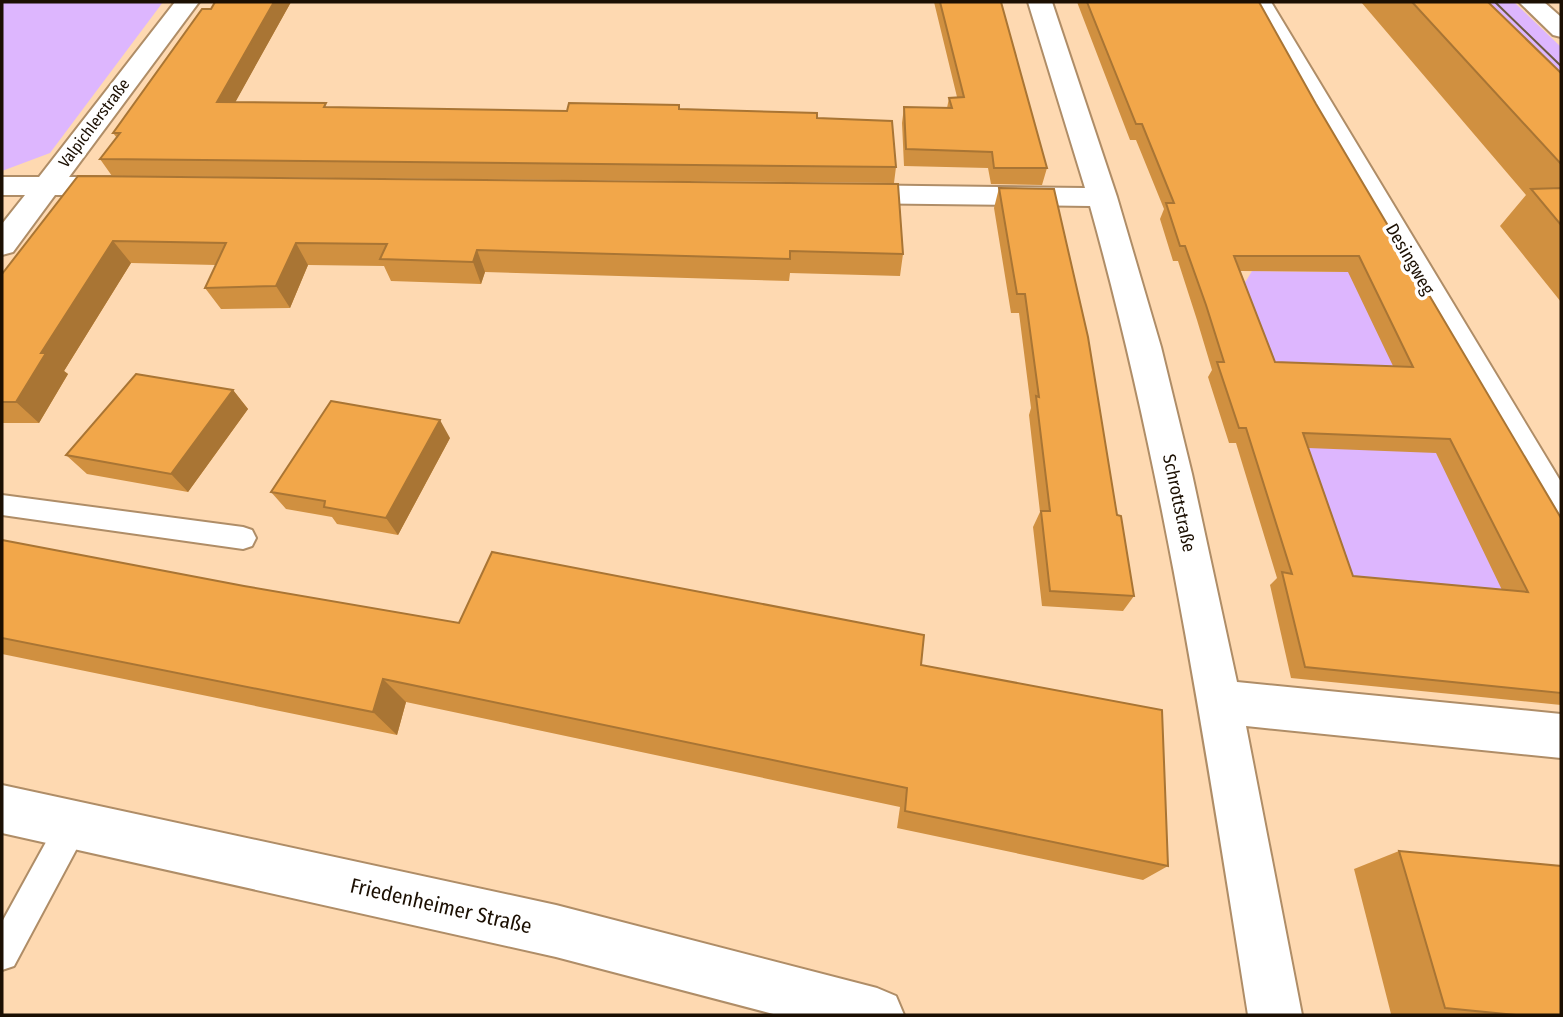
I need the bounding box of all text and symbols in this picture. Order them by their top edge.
street label: Valpichlerstraße [54,75,134,171]
street label: Desingweg [1381,219,1439,299]
street label: Schrottstraße [1158,452,1200,554]
street label: Friedenheimer Straße [348,872,534,940]

